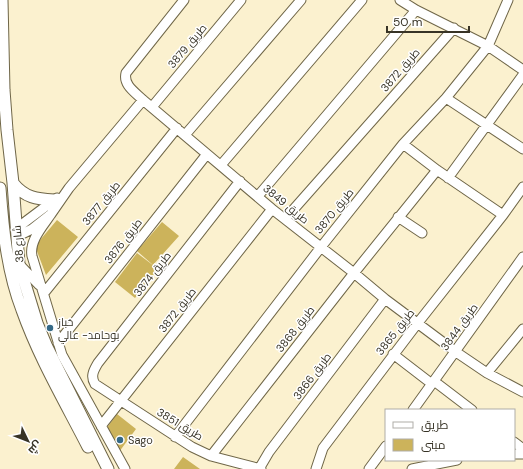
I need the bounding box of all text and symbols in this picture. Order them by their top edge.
scale bar [387,8,469,34]
text: 50 m [393,14,422,30]
street label: طريق 3879 [164,21,210,71]
street label: طريق 3872 [377,45,423,95]
street label: طريق 3877 [79,178,123,228]
street label: طريق 3849 [260,181,312,227]
street label: طريق 3870 [311,186,357,236]
street label: طريق 3876 [101,216,145,266]
street label: شارع 38 [9,225,28,263]
street label: طريق 3874 [130,249,174,299]
street label: طريق 3872 [155,285,199,335]
street label: طريق 3844 [437,301,481,353]
street label: طريق 3868 [273,303,317,355]
street label: طريق 3865 [373,306,417,358]
place label: خباز بوحامد- عالي [57,315,120,344]
marker: خباز بوحامد- عالي [45,323,55,333]
street label: طريق 3866 [290,350,334,402]
street label: طريق 3851 [154,405,206,443]
legend [385,409,515,461]
text: طريق [421,417,449,433]
north arrow [8,421,48,461]
place label: Sago [128,433,153,447]
marker: Sago [115,435,125,445]
text: مبنى [421,437,446,453]
text: ش [25,438,45,458]

